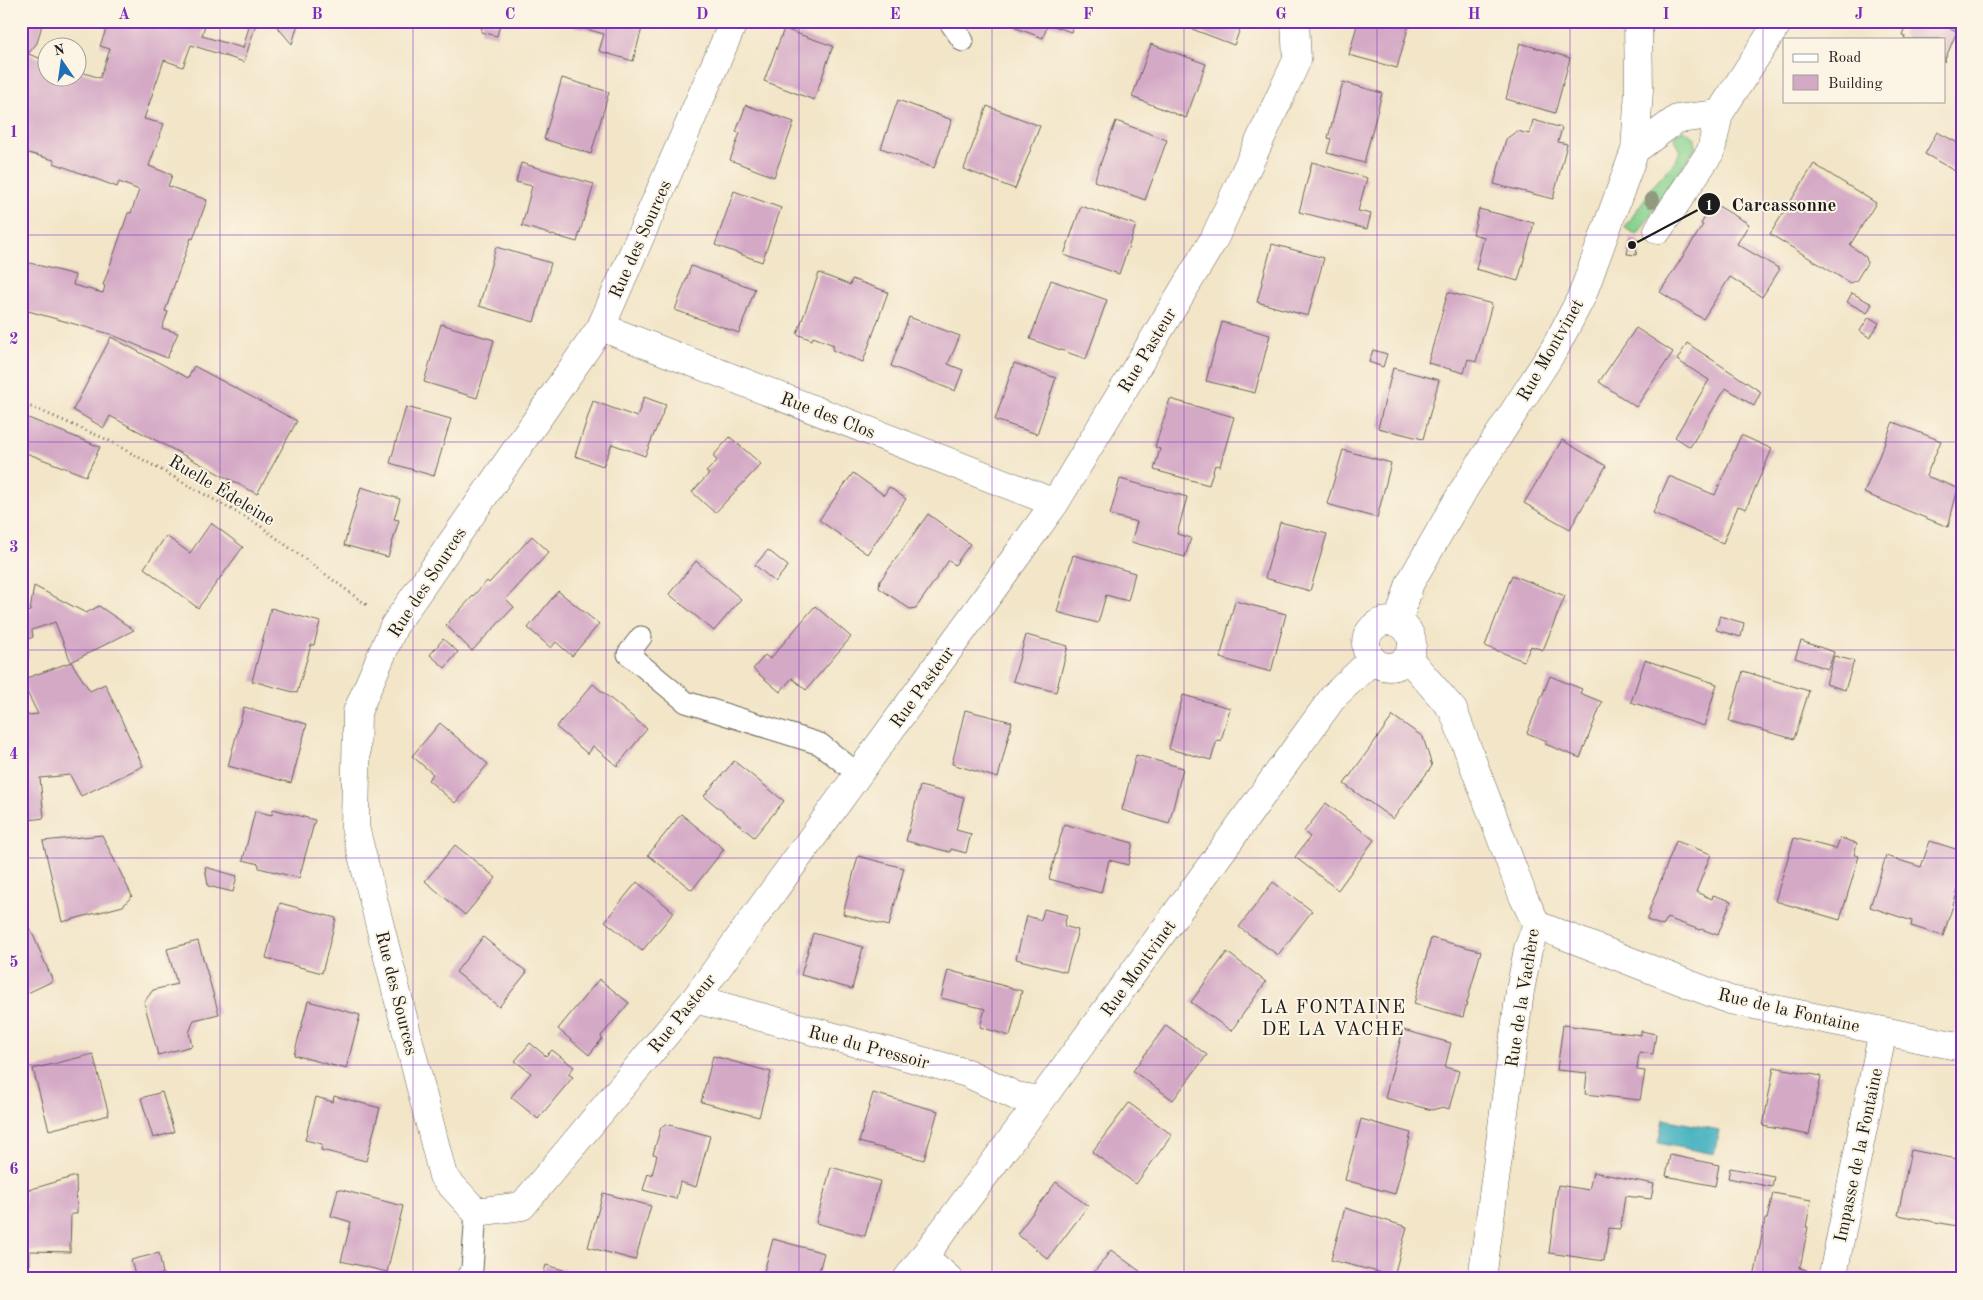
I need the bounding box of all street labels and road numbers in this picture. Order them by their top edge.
street label: Rue des Sources [607,177,675,301]
street label: Rue Montvinet [1514,296,1587,405]
street label: Rue Pasteur [1116,304,1180,396]
street label: Rue des Clos [778,390,878,442]
street label: Ruelle Édeleine [165,449,280,529]
street label: Rue des Sources [386,524,470,641]
street label: Rue Pasteur [887,643,959,732]
street label: Rue Montvinet [1098,917,1180,1020]
street label: Rue de la Vachère [1503,927,1543,1069]
street label: Rue des Sources [372,929,420,1057]
street label: Rue Pasteur [646,970,720,1056]
street label: Rue de la Fontaine [1716,986,1861,1036]
street label: Rue du Pressoir [806,1023,932,1073]
street label: Impasse de la Fontaine [1832,1066,1886,1244]

